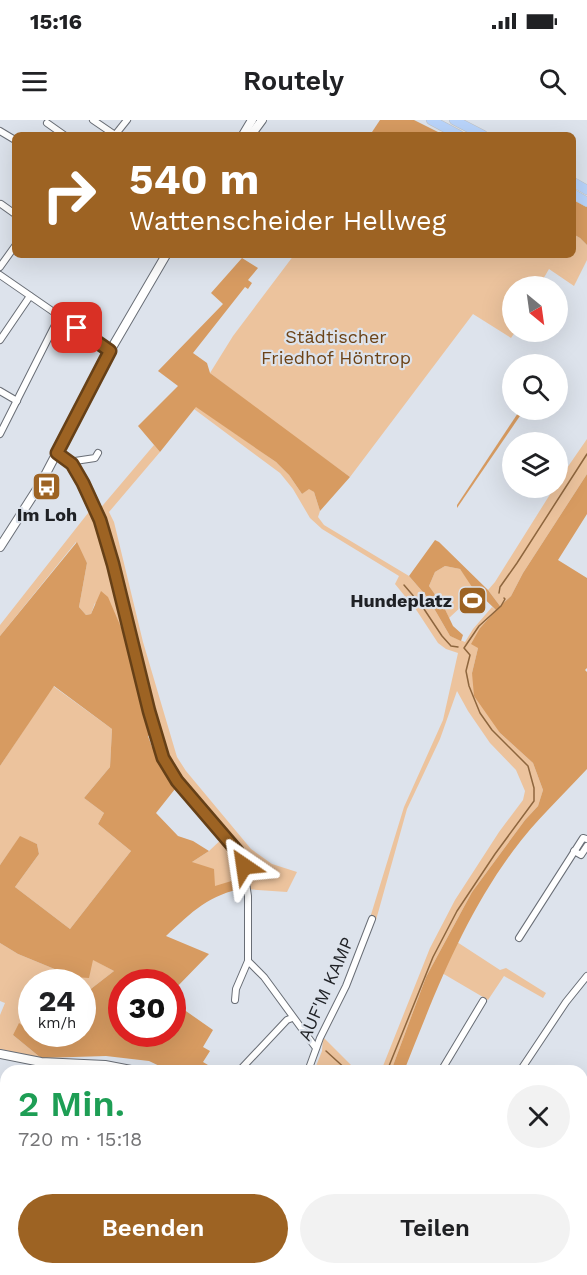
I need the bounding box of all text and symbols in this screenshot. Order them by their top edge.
text: 15:16 [30,9,82,34]
icon: menu [18,65,51,98]
text: Routely [243,65,344,97]
icon: search [536,65,569,98]
text: 540 m [129,155,259,204]
icon: right [30,156,108,234]
text: Wattenscheider Hellweg [129,205,446,237]
north arrow [502,276,568,342]
map controls [502,276,568,498]
pin [51,302,102,353]
icon: arrive [60,311,93,344]
park label: Städtischer Friedhof Höntrop [261,326,411,368]
button: search [502,354,568,420]
button: layers [502,432,568,498]
bus stop icon: Im Loh [31,470,63,502]
place label: Im Loh [17,504,77,525]
sports icon: Hundeplatz [457,585,489,617]
place label: Hundeplatz [350,590,452,611]
position arrow [212,834,276,898]
street label: AUF'M KAMP [293,934,358,1044]
speed limit sign: 30 [108,969,186,1047]
text: 24 [39,983,75,1018]
text: km/h [38,1014,76,1032]
text: 2 Min. [18,1083,125,1125]
button: close [507,1085,570,1148]
text: 720 m · 15:18 [18,1127,142,1151]
button: Beenden [18,1194,288,1263]
button: Teilen [300,1194,570,1263]

